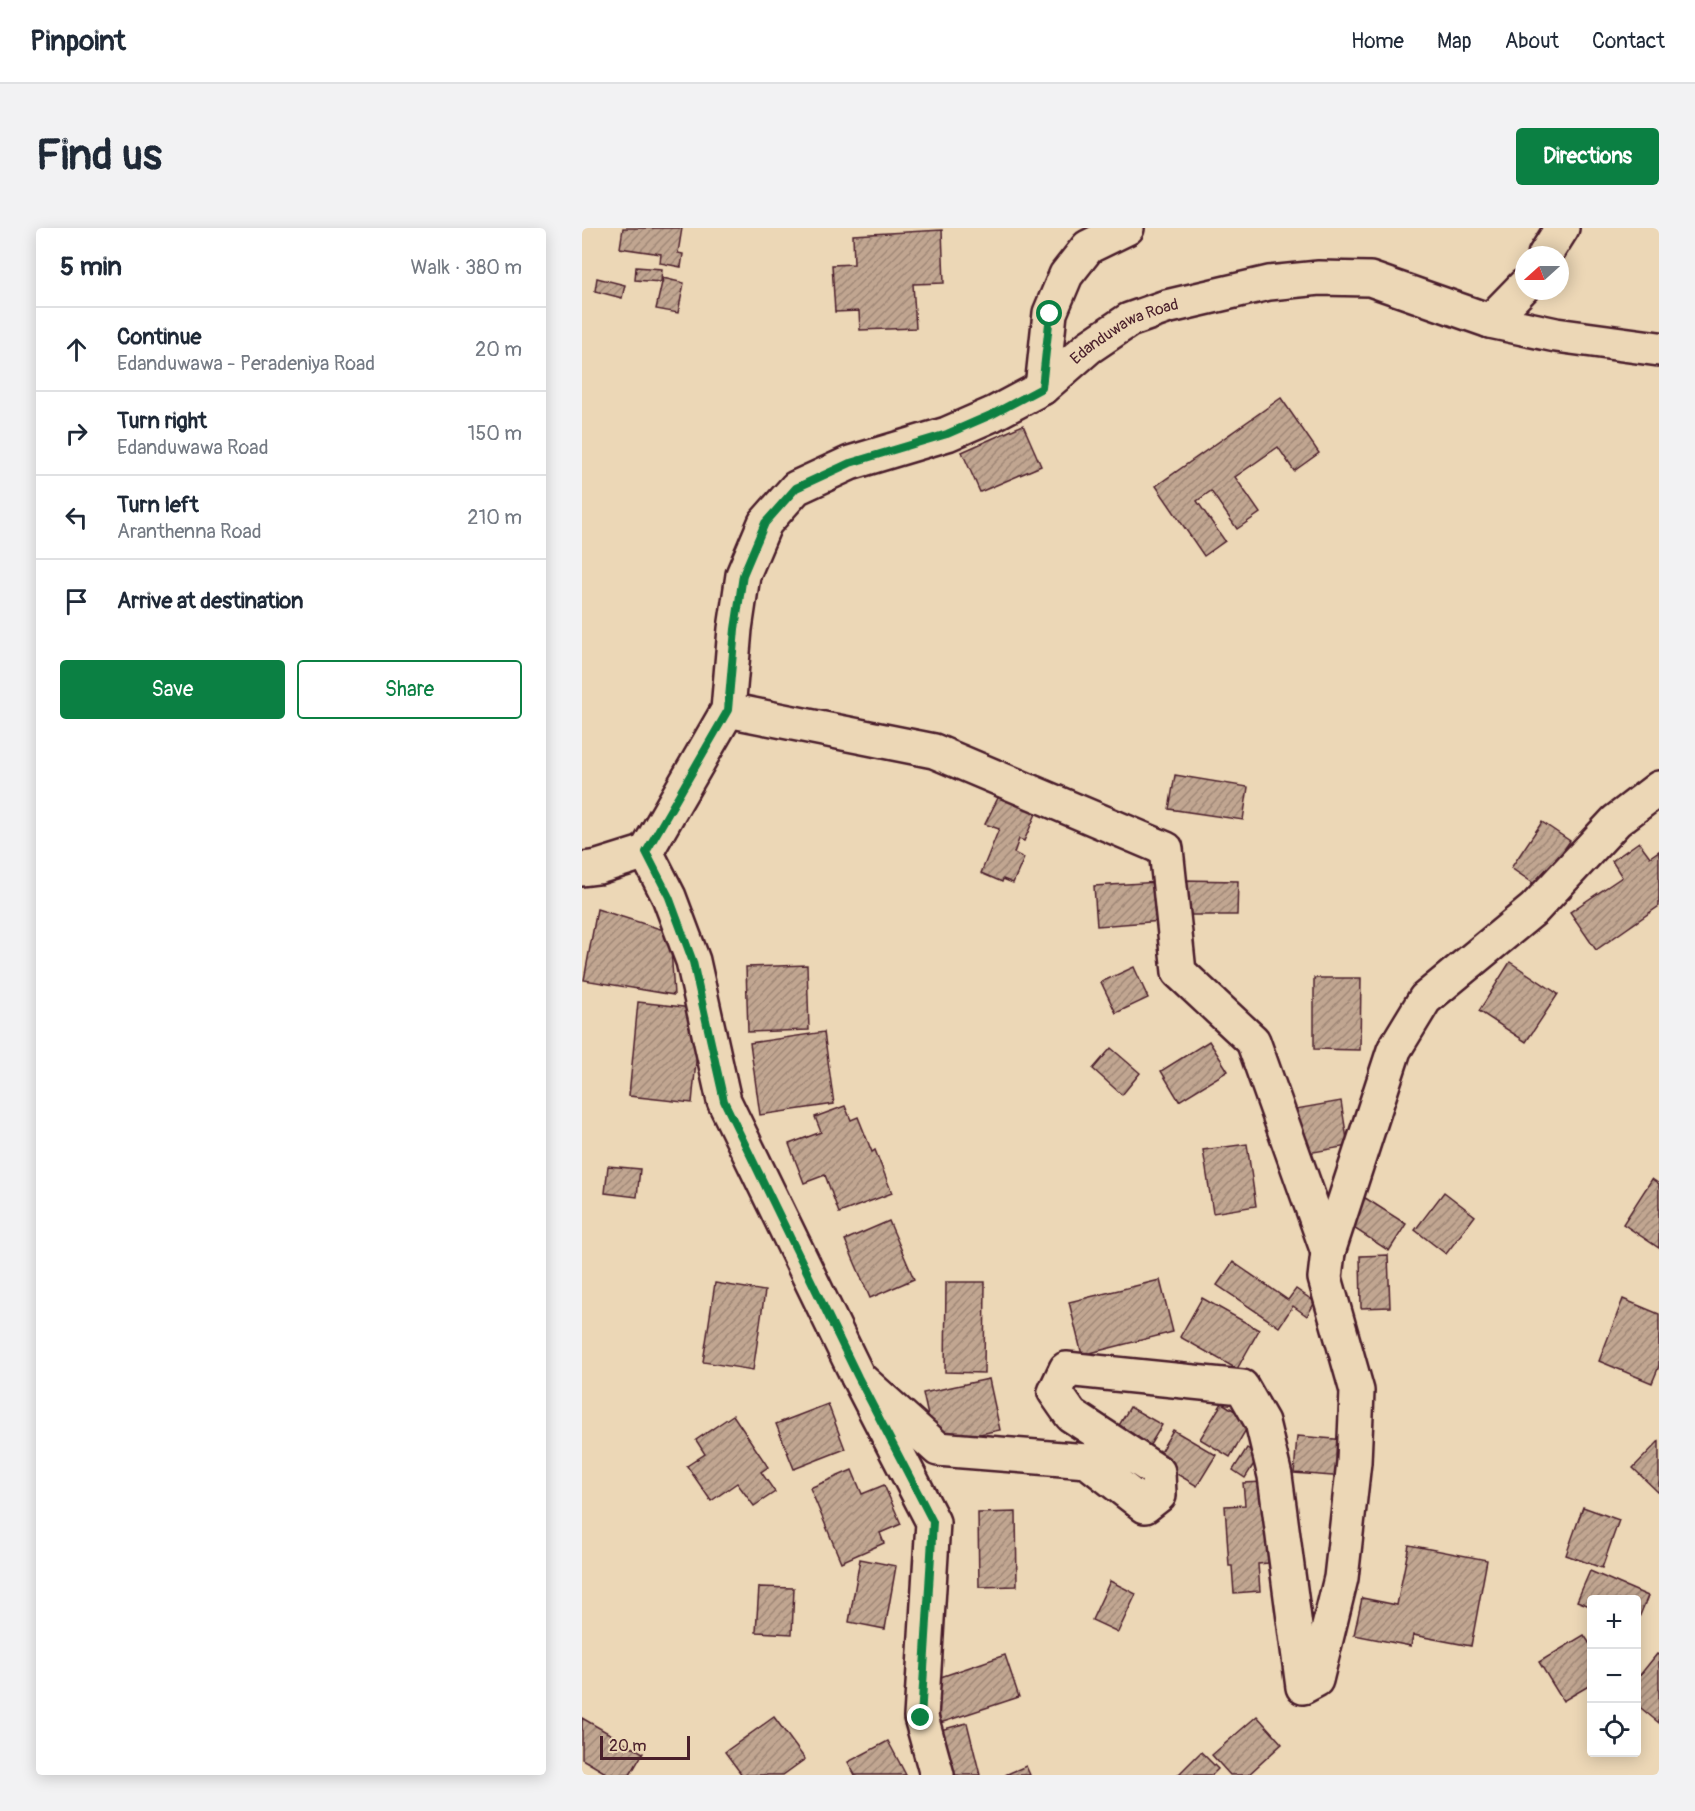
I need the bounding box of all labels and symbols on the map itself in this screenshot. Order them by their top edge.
north arrow [1515,246,1569,300]
street label: Edanduwawa Road [1066,294,1180,369]
route start [1036,300,1062,326]
route end [907,1704,933,1730]
scale bar [600,1733,690,1760]

